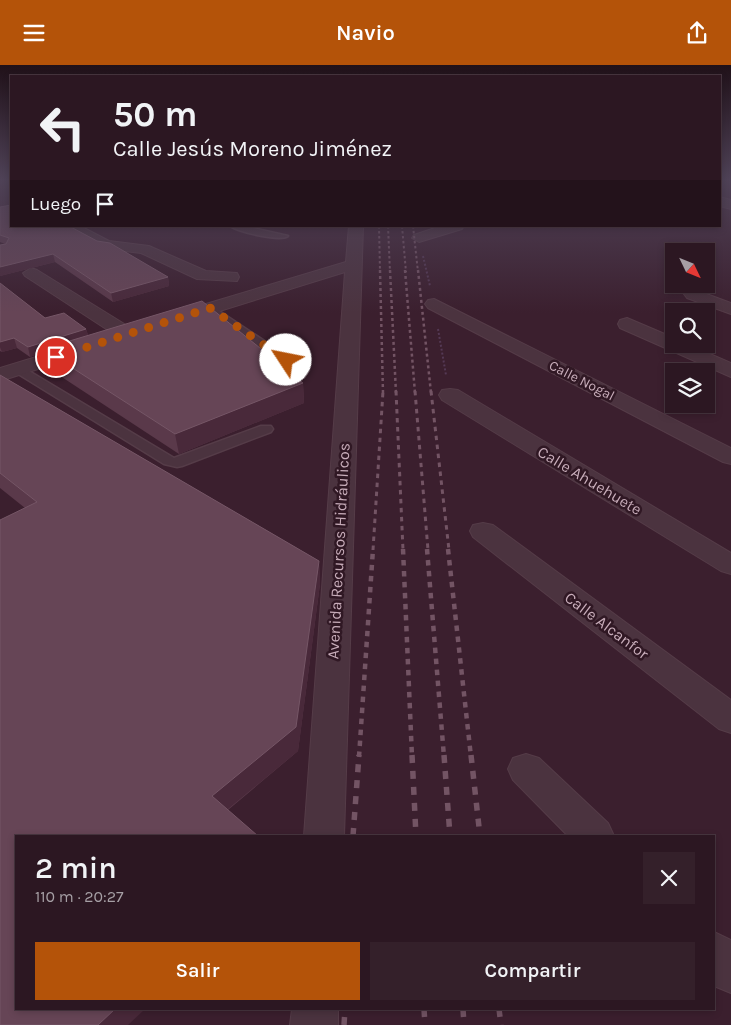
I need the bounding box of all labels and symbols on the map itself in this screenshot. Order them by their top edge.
north arrow [665,243,715,293]
position arrow [259,333,311,385]
pin [35,336,77,378]
street label: Calle Nogal [546,357,617,404]
street label: Avenida Recursos Hidráulicos [323,442,354,660]
street label: Calle Ahuehuete [534,442,645,519]
street label: Calle Alcanfor [561,588,653,663]

